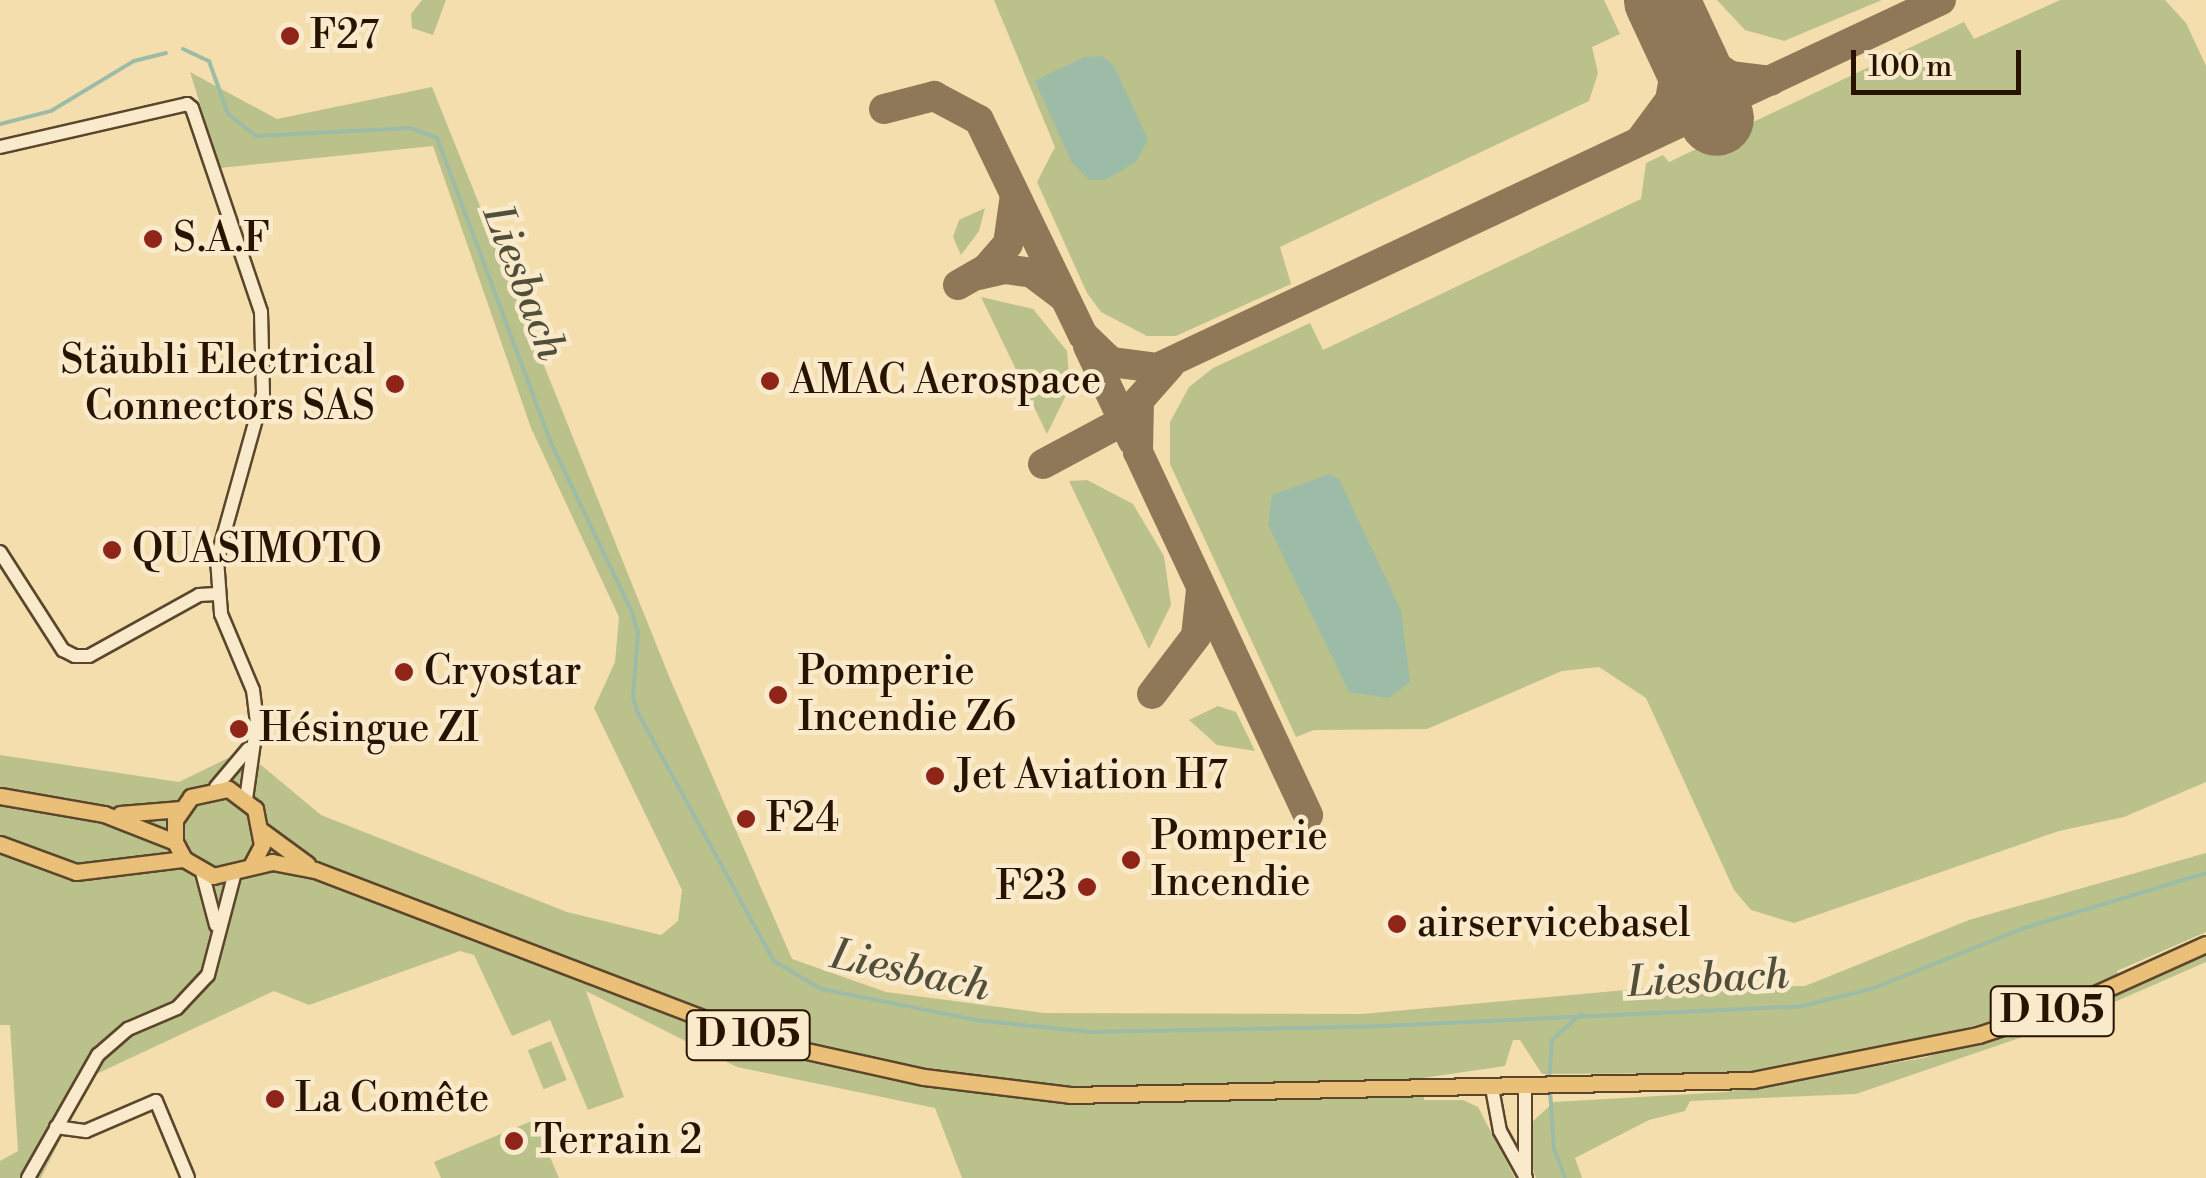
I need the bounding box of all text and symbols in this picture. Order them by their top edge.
place label: F27 [310,12,379,60]
marker: F27 [279,25,301,47]
scale bar [1856,30,2026,92]
text: 100 m [1868,48,1952,86]
water label: Liesbach [471,199,575,367]
place label: S.A.F [173,215,270,263]
marker: S.A.F [142,228,164,250]
place label: Stäubli Electrical Connectors SAS [61,337,375,431]
place label: AMAC Aerospace [790,357,1101,405]
marker: AMAC Aerospace [759,370,781,392]
marker: Stäubli Electrical Connectors SAS [384,373,406,395]
place label: QUASIMOTO [132,526,382,574]
marker: QUASIMOTO [101,539,123,561]
place label: Cryostar [424,648,581,696]
place label: Pomperie Incendie Z6 [798,648,1016,742]
marker: Cryostar [393,661,415,683]
marker: Pomperie Incendie Z6 [767,684,789,706]
place label: Hésingue ZI [259,705,479,753]
marker: Hésingue ZI [228,718,250,740]
place label: Jet Aviation H7 [955,752,1228,800]
marker: Jet Aviation H7 [924,765,946,787]
place label: F24 [766,795,839,843]
marker: F24 [735,808,757,830]
place label: Pomperie Incendie [1151,813,1328,907]
marker: Pomperie Incendie [1120,849,1142,871]
place label: F23 [996,863,1067,911]
marker: F23 [1076,876,1098,898]
place label: airservicebasel [1417,900,1690,948]
marker: airservicebasel [1386,913,1408,935]
water label: Liesbach [826,931,994,1013]
water label: Liesbach [1626,951,1790,1009]
road number: D 105 [1990,978,2114,1044]
road number: D 105 [686,1002,810,1068]
place label: La Comête [295,1075,489,1123]
marker: La Comête [264,1088,286,1110]
place label: Terrain 2 [534,1117,702,1165]
marker: Terrain 2 [503,1130,525,1152]

